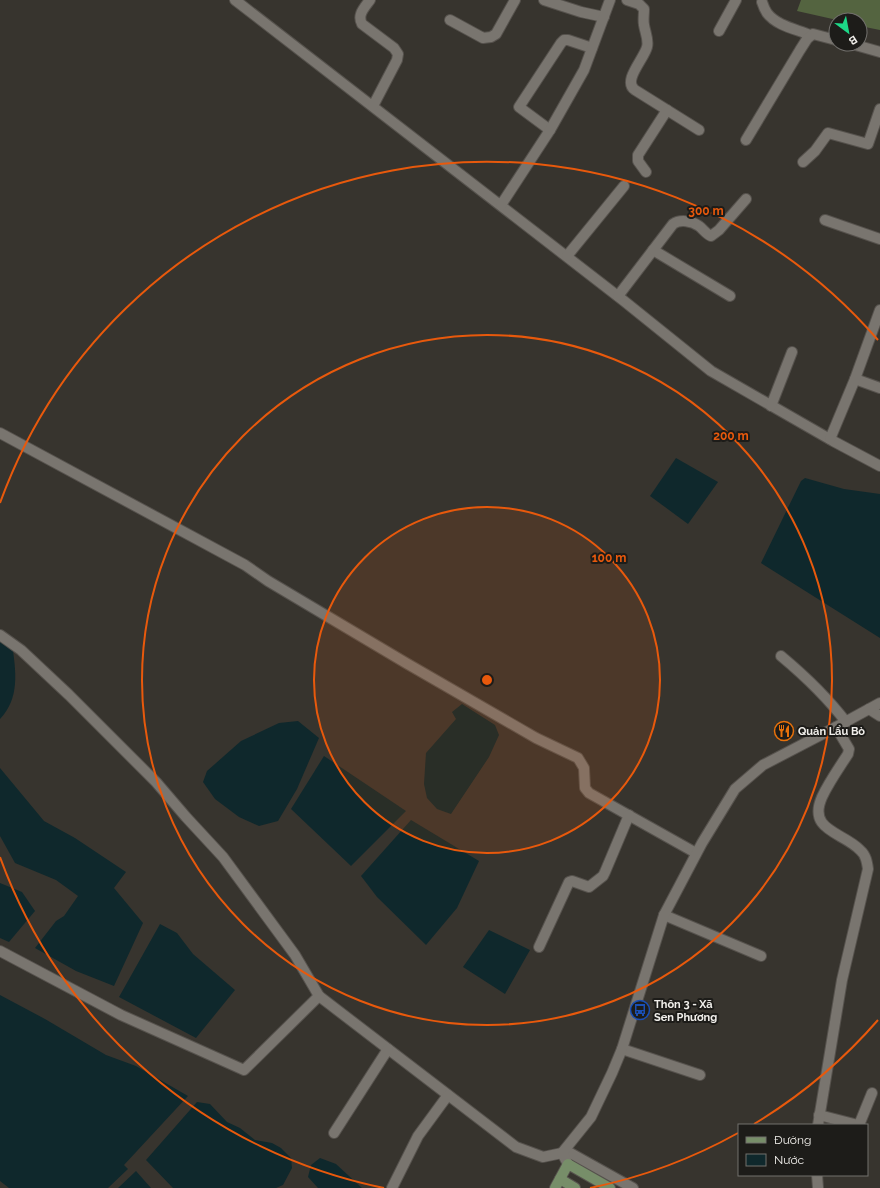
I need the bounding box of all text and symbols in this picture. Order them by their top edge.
north arrow [828,12,868,52]
text: B [846,33,860,48]
text: 300 m [688,204,724,218]
text: 200 m [713,429,749,443]
text: 100 m [592,551,626,565]
centre of rings [480,673,494,687]
restaurant icon: Quán Lẩu Bò [773,720,795,742]
place label: Quán Lẩu Bò [798,725,865,738]
place label: Thôn 3 - Xã Sen Phương [654,998,717,1024]
bus stop icon: Thôn 3 - Xã Sen Phương [629,999,651,1021]
legend [738,1124,868,1176]
text: Đường [774,1133,811,1147]
text: Nước [774,1153,805,1167]

